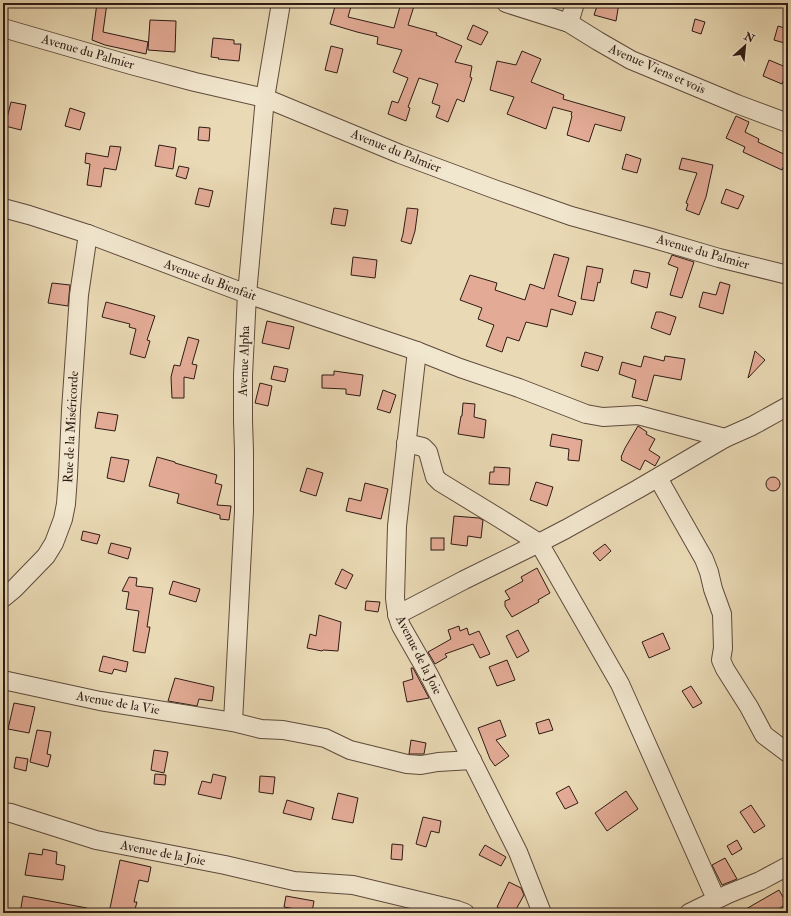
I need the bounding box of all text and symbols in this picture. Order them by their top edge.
north arrow [725,26,765,66]
text: N [741,29,758,46]
street label: Avenue du Palmier [39,31,136,73]
street label: Avenue Viens et vois [605,40,708,98]
street label: Avenue du Palmier [348,125,444,176]
street label: Avenue du Palmier [654,231,751,273]
street label: Avenue du Bienfait [161,255,258,304]
street label: Avenue Alpha [235,325,254,398]
street label: Rue de la Miséricorde [60,370,82,483]
street label: Avenue de la Joie [392,612,446,698]
street label: Avenue de la Vie [74,688,161,718]
street label: Avenue de la Joie [118,837,207,869]

